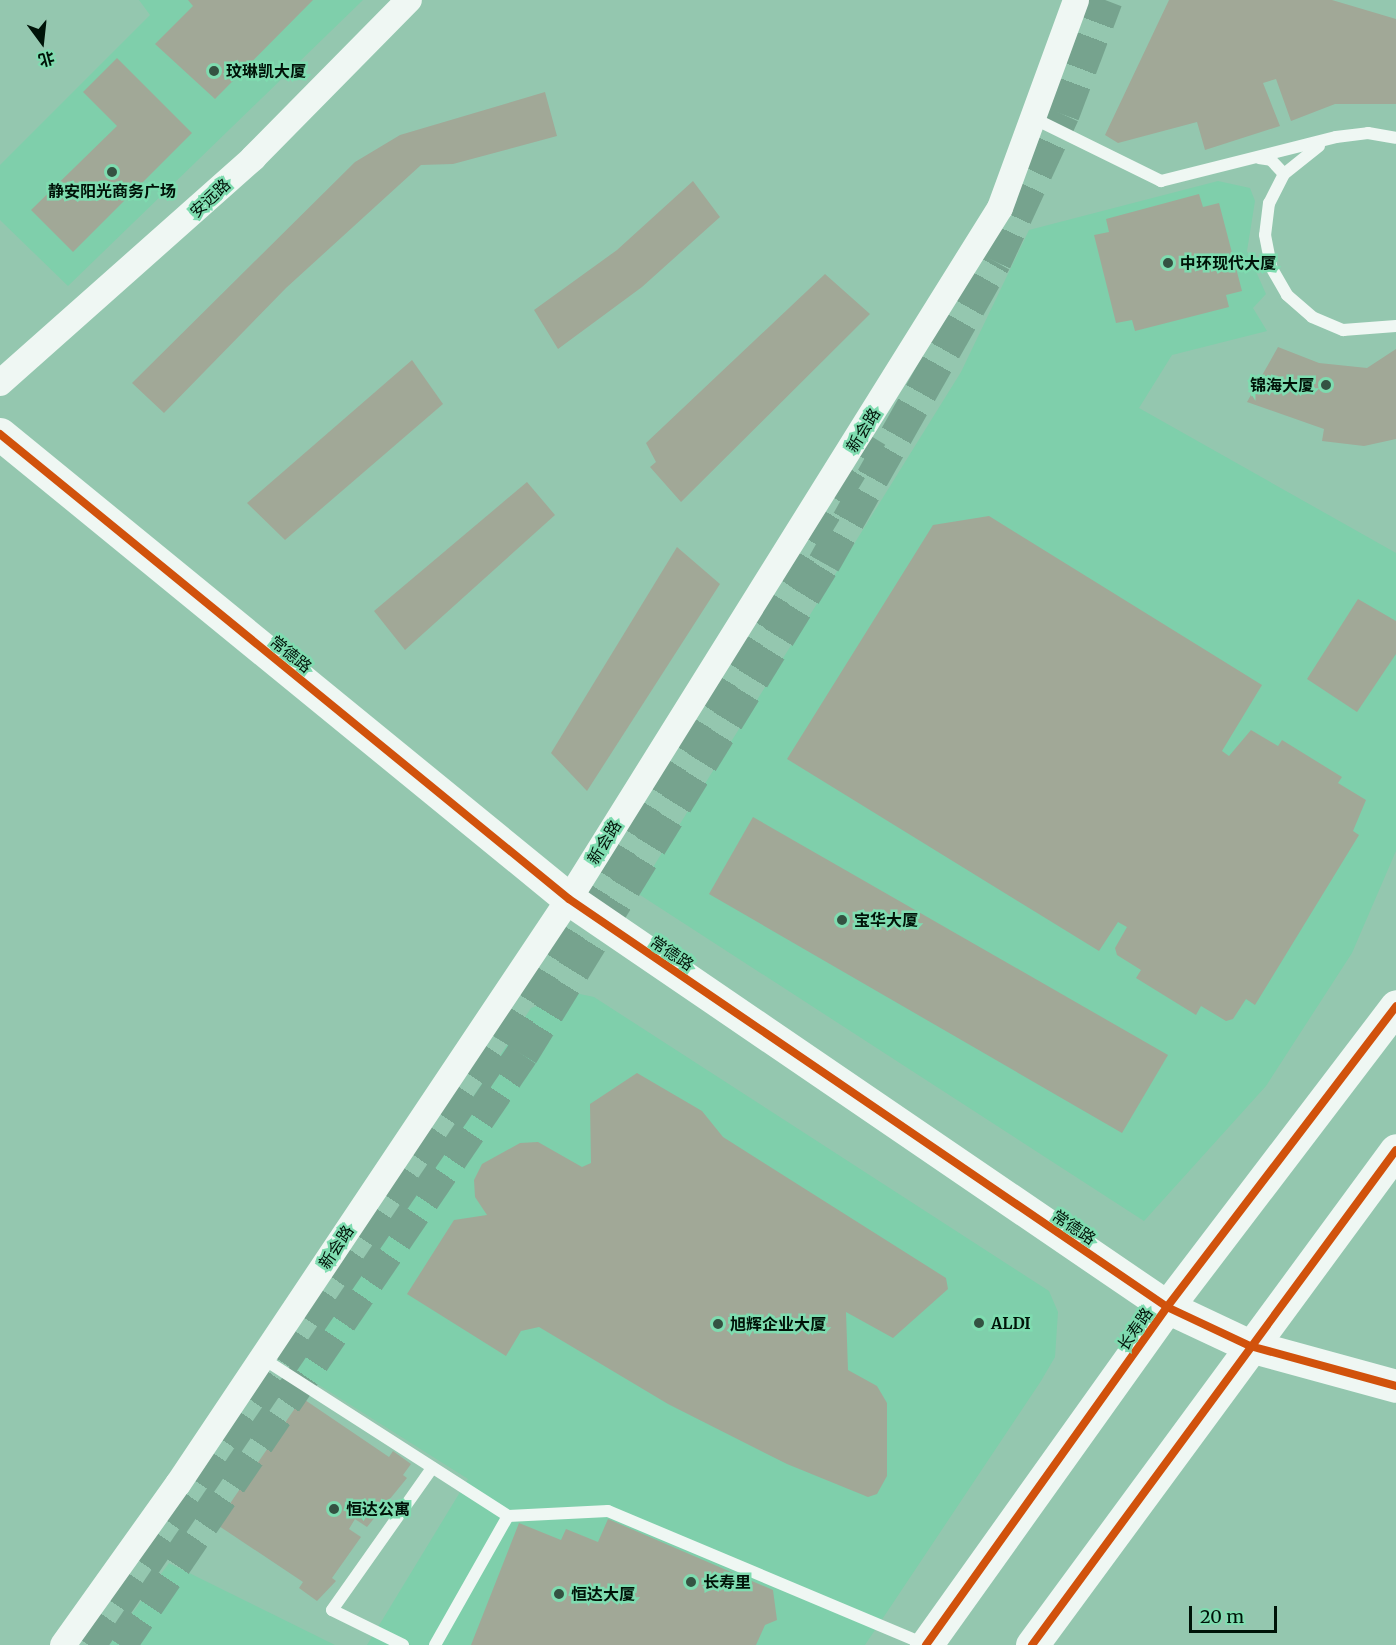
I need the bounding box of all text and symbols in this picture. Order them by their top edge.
north arrow [12,12,72,72]
text: 北 [36,48,57,71]
place label: 玟琳凯大厦 [226,61,306,81]
marker: 玟琳凯大厦 [207,64,221,78]
marker: 静安阳光商务广场 [105,165,119,179]
street label: 安远路 [186,175,234,221]
place label: 静安阳光商务广场 [48,181,176,201]
place label: 中环现代大厦 [1180,253,1276,273]
marker: 中环现代大厦 [1161,256,1175,270]
place label: 锦海大厦 [1250,375,1314,395]
marker: 锦海大厦 [1319,378,1333,392]
street label: 新会路 [842,405,884,455]
street label: 常德路 [266,631,316,677]
street label: 新会路 [583,817,625,867]
place label: 宝华大厦 [854,910,918,930]
marker: 宝华大厦 [835,913,849,927]
street label: 常德路 [647,932,697,974]
street label: 常德路 [1049,1206,1099,1248]
street label: 新会路 [315,1222,357,1272]
street label: 长寿路 [1113,1304,1157,1354]
place label: ALDI [991,1313,1031,1333]
place label: 旭辉企业大厦 [730,1314,826,1334]
marker: ALDI [972,1316,986,1330]
marker: 旭辉企业大厦 [711,1317,725,1331]
place label: 恒达公寓 [346,1499,410,1519]
marker: 恒达公寓 [327,1502,341,1516]
place label: 长寿里 [703,1572,751,1592]
marker: 长寿里 [684,1575,698,1589]
place label: 恒达大厦 [571,1584,635,1604]
marker: 恒达大厦 [552,1587,566,1601]
scale bar [1192,1594,1280,1632]
text: 20 m [1200,1605,1244,1628]

